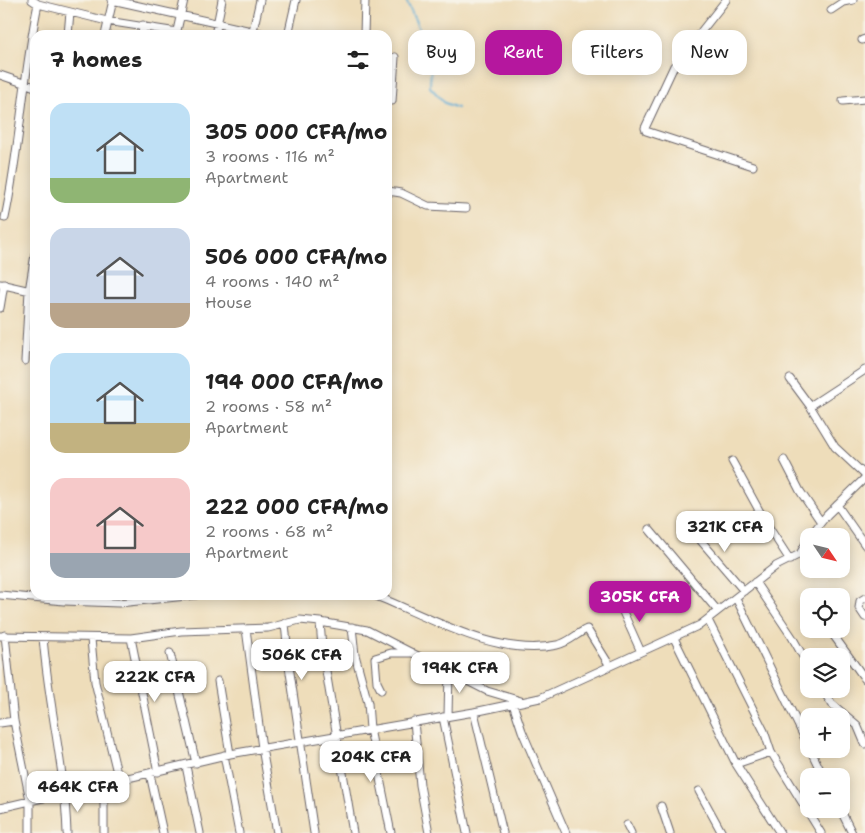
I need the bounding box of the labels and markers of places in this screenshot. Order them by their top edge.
pin: 321K CFA [673,510,777,553]
pin: 305K CFA [588,580,692,623]
pin: 506K CFA [250,638,354,681]
pin: 194K CFA [408,652,512,694]
pin: 222K CFA [103,660,207,703]
pin: 204K CFA [319,740,423,783]
pin: 464K CFA [26,770,130,813]

